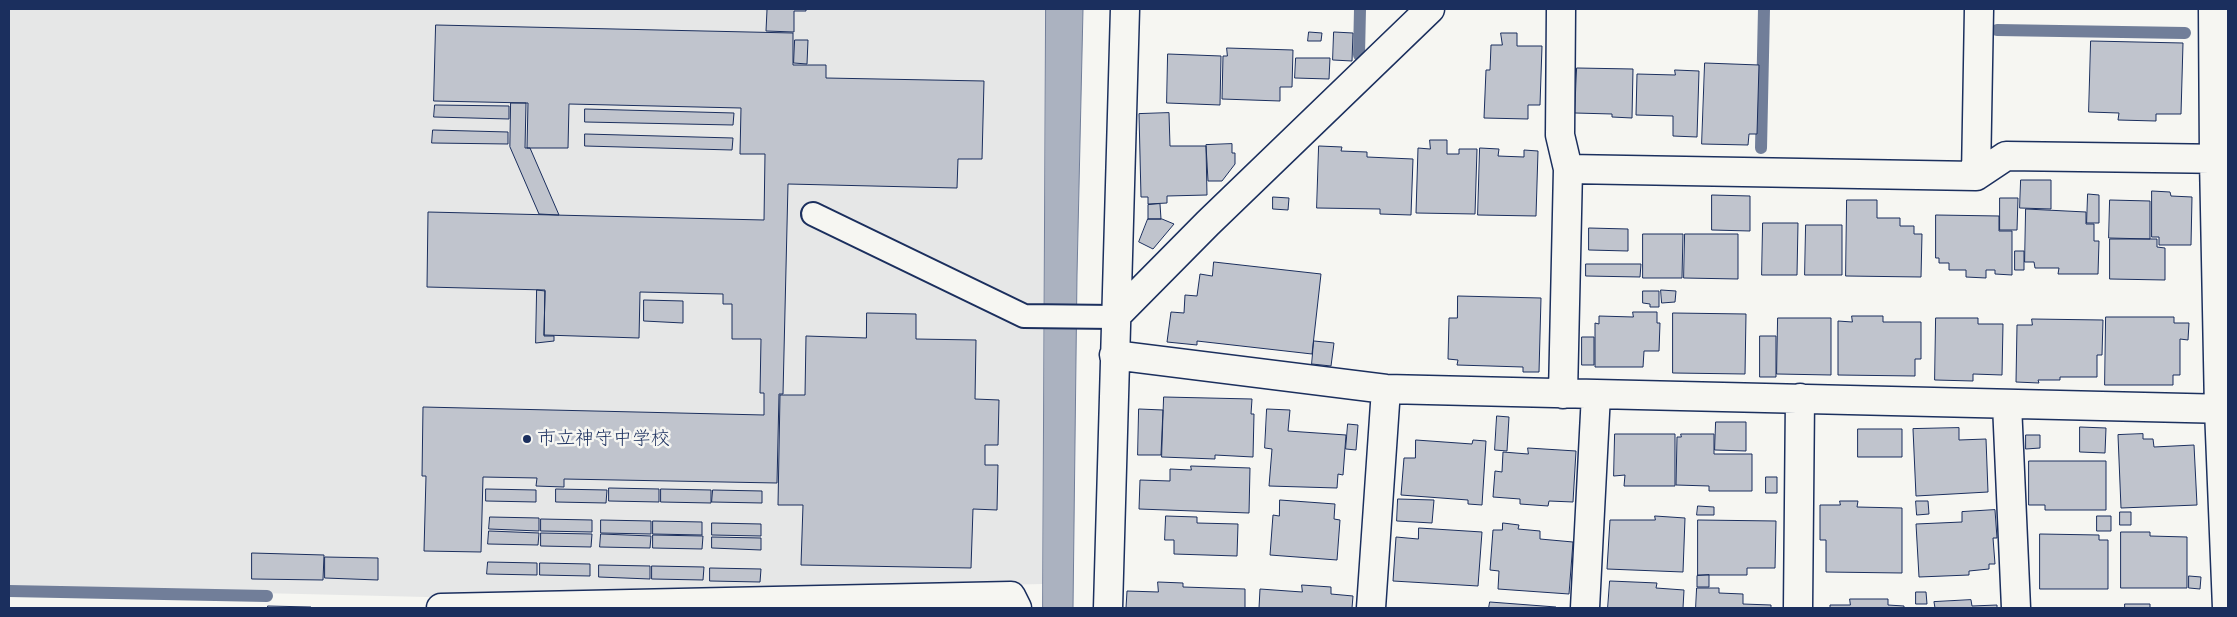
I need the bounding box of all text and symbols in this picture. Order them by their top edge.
place label: 市立神守中学校 [537,428,670,450]
marker: 市立神守中学校 [521,433,533,445]

